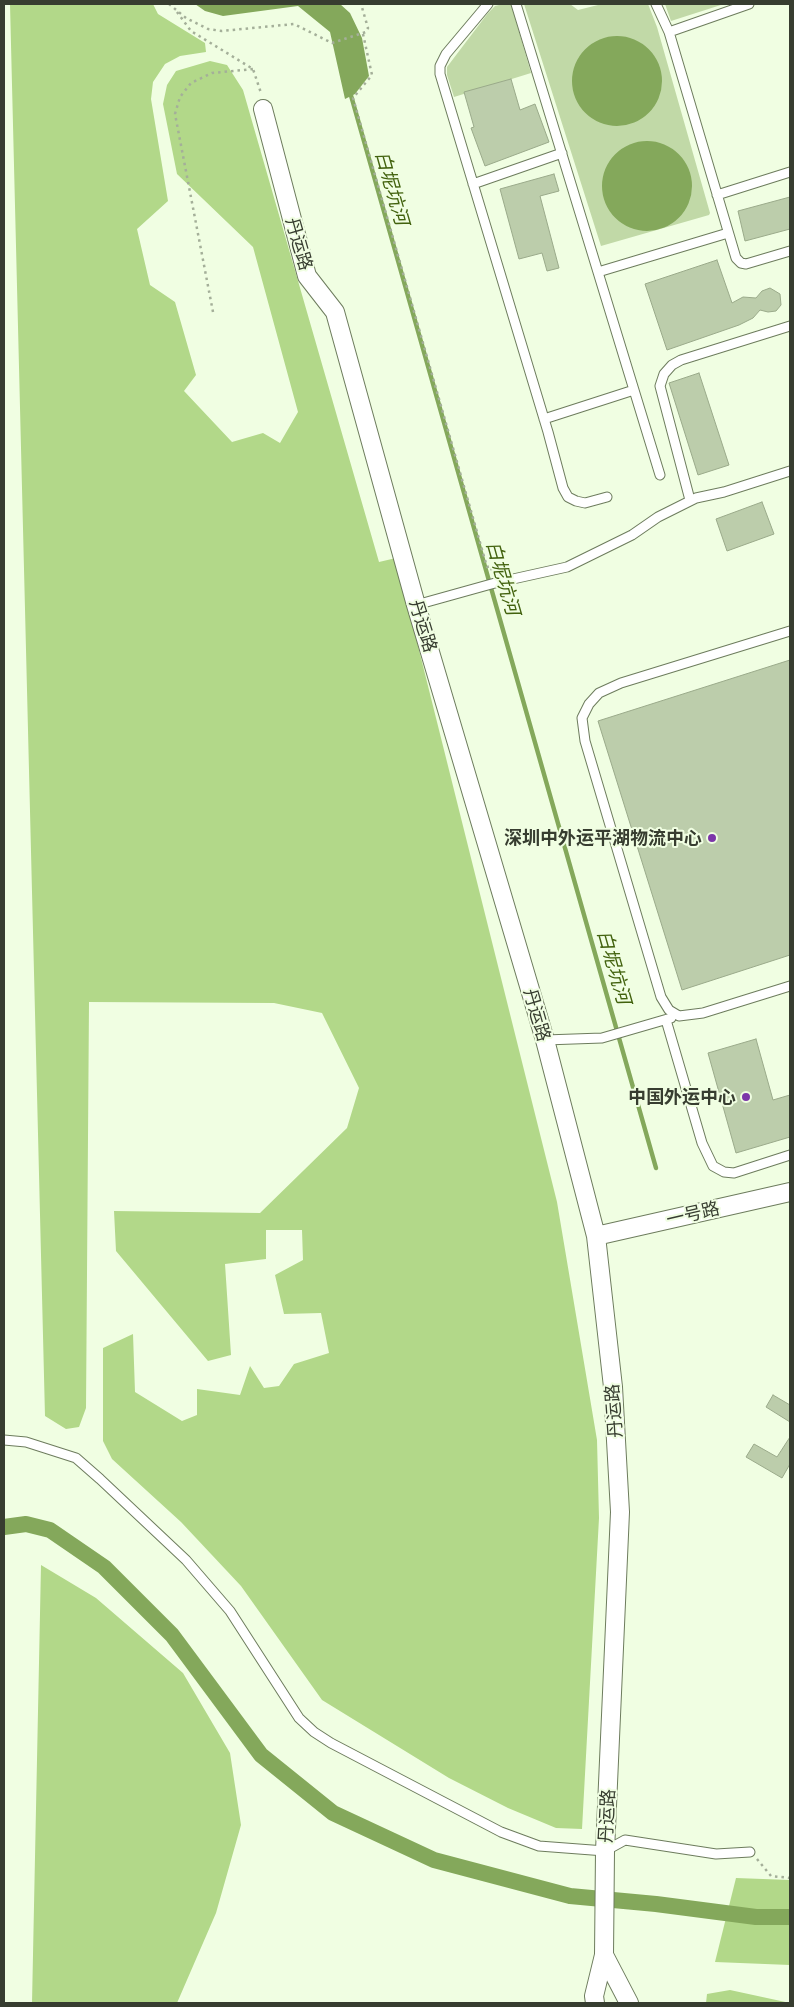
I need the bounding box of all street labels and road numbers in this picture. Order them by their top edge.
street label: 丹运路 [281,215,317,273]
street label: 丹运路 [405,597,441,655]
street label: 丹运路 [519,986,555,1044]
street label: 一号路 [664,1197,722,1231]
street label: 丹运路 [601,1383,627,1439]
street label: 丹运路 [595,1788,619,1844]

